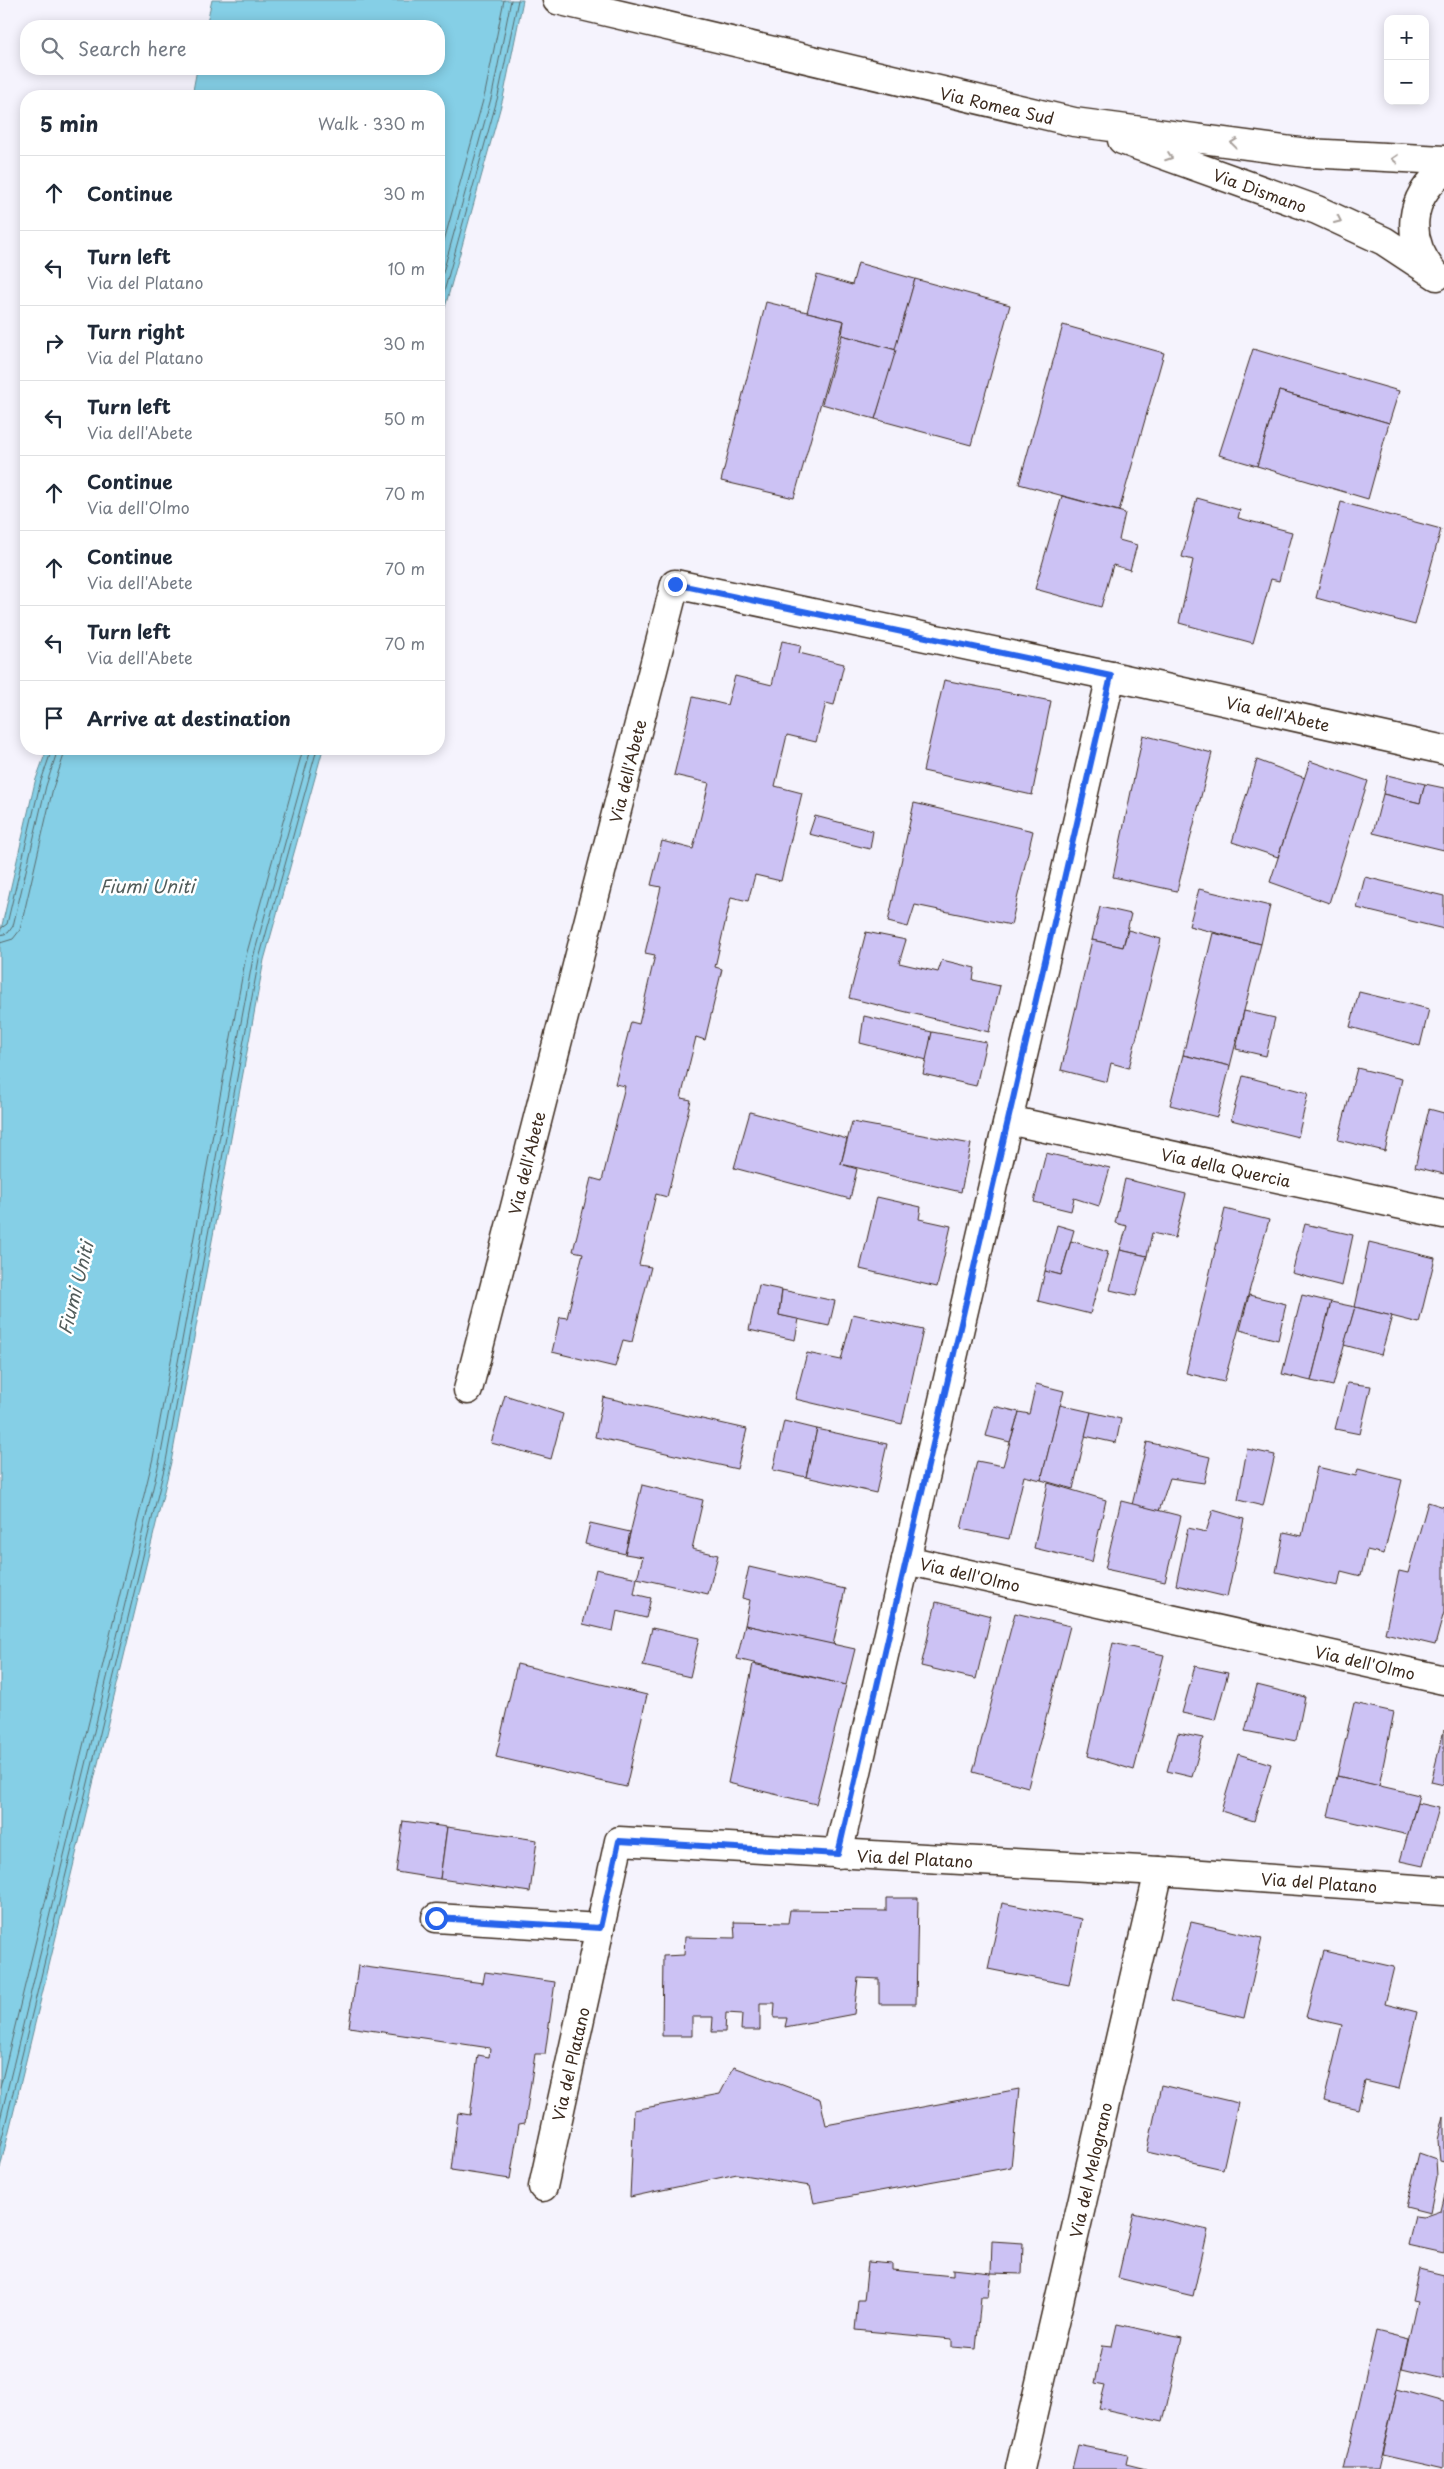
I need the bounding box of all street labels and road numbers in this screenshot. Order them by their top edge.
street label: Via Romea Sud [937,80,1057,130]
street label: Via Dismano [1210,162,1310,218]
street label: Via dell'Abete [1224,689,1333,737]
street label: Via dell'Abete [603,716,652,825]
street label: Via dell'Abete [502,1108,551,1217]
street label: Via della Quercia [1159,1141,1294,1193]
street label: Via dell'Olmo [917,1551,1023,1597]
street label: Via dell'Olmo [1312,1639,1418,1685]
street label: Via del Platano [856,1843,974,1873]
street label: Via del Platano [1260,1866,1378,1898]
street label: Via del Platano [545,2005,595,2123]
street label: Via del Melograno [1063,2100,1117,2240]

